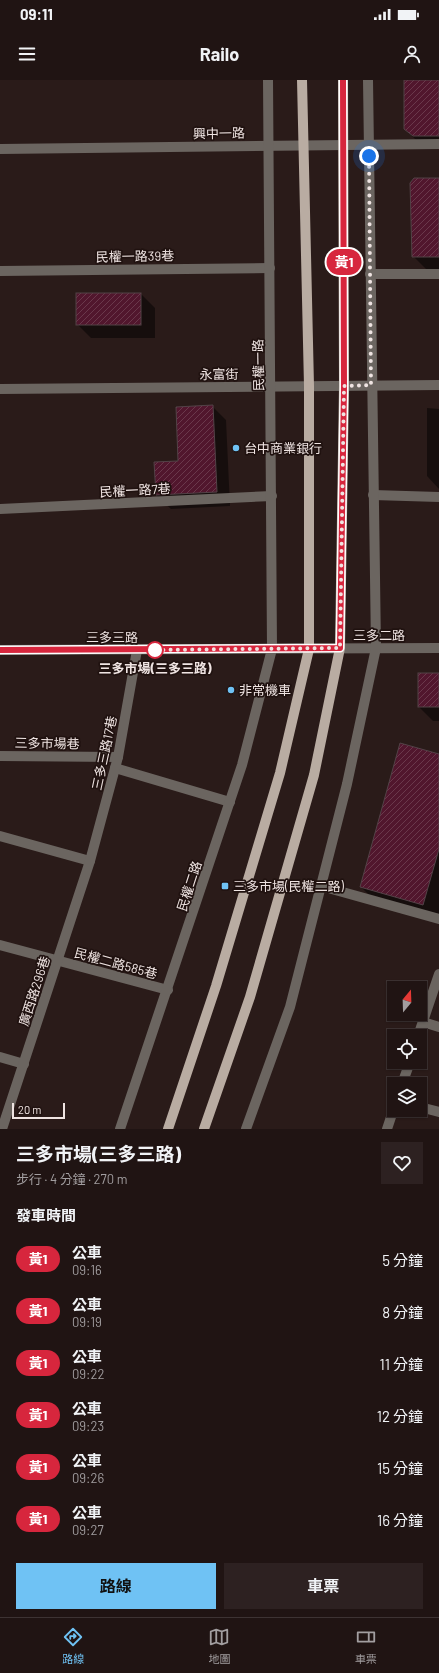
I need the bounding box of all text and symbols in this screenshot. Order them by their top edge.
text: 09:11 [20,5,53,23]
icon: menu [16,43,38,65]
text: Railo [200,43,239,65]
icon: person [401,43,423,65]
street label: 興中一路 [193,125,245,141]
your location [359,146,379,166]
street label: 民權一路39巷 [96,247,174,265]
line badge: 黃1 [326,249,362,275]
text: 黃1 [335,253,353,270]
street label: 民權一路 [250,339,266,391]
street label: 永富街 [199,366,239,382]
place label: 台中商業銀行 [244,440,322,456]
marker: 台中商業銀行 [231,443,241,453]
street label: 民權一路7巷 [99,480,171,500]
street label: 三多二路 [353,627,405,643]
street label: 三多三路 [86,629,138,645]
marker: 三多市場(三多三路) [146,641,164,659]
place label: 三多市場(三多三路) [98,660,212,676]
place label: 非常機車 [239,682,291,698]
marker: 非常機車 [226,685,236,695]
street label: 三多三路17巷 [88,714,120,792]
street label: 三多市場巷 [14,734,80,752]
street label: 民權二路 [173,859,205,913]
place label: 三多市場(民權二路) [233,878,344,894]
marker: 三多市場(民權二路) [220,881,230,891]
street label: 民權二路585巷 [73,944,159,982]
street label: 廣西路296巷 [15,954,53,1028]
north arrow [387,981,427,1021]
map controls [387,981,427,1117]
button: locate [387,1029,427,1069]
button: layers [387,1077,427,1117]
scale bar [12,1101,65,1120]
text: 20 m [18,1103,41,1116]
text: 三多市場(三多三路) [16,1142,181,1165]
button: heart [381,1142,423,1184]
text: 步行 · 4 分鐘 · 270 m [16,1171,127,1187]
text: 發車時間 [16,1206,76,1224]
text: 公車 [72,1243,102,1261]
text: 黃1 [29,1250,47,1267]
text: 5 分鐘 [382,1251,423,1269]
text: 09:16 [72,1262,102,1278]
text: 公車 [72,1295,102,1313]
text: 黃1 [29,1302,47,1319]
text: 8 分鐘 [382,1303,423,1321]
text: 09:19 [72,1314,102,1330]
text: 公車 [72,1347,102,1365]
text: 黃1 [29,1354,47,1371]
text: 11 分鐘 [379,1355,423,1373]
text: 09:22 [72,1366,104,1382]
text: 公車 [72,1399,102,1417]
text: 黃1 [29,1406,47,1423]
text: 12 分鐘 [377,1407,423,1425]
text: 09:23 [72,1418,104,1434]
text: 公車 [72,1451,102,1469]
text: 黃1 [29,1458,47,1475]
text: 15 分鐘 [377,1459,423,1477]
text: 09:26 [72,1470,104,1486]
text: 公車 [72,1503,102,1521]
text: 黃1 [29,1510,47,1527]
text: 16 分鐘 [377,1511,423,1529]
text: 09:27 [72,1522,104,1538]
button: 路線 [16,1563,216,1609]
button: 車票 [224,1563,423,1609]
tab: 路線 [62,1626,84,1666]
tab: 地圖 [208,1626,230,1666]
tab: 車票 [355,1626,377,1666]

